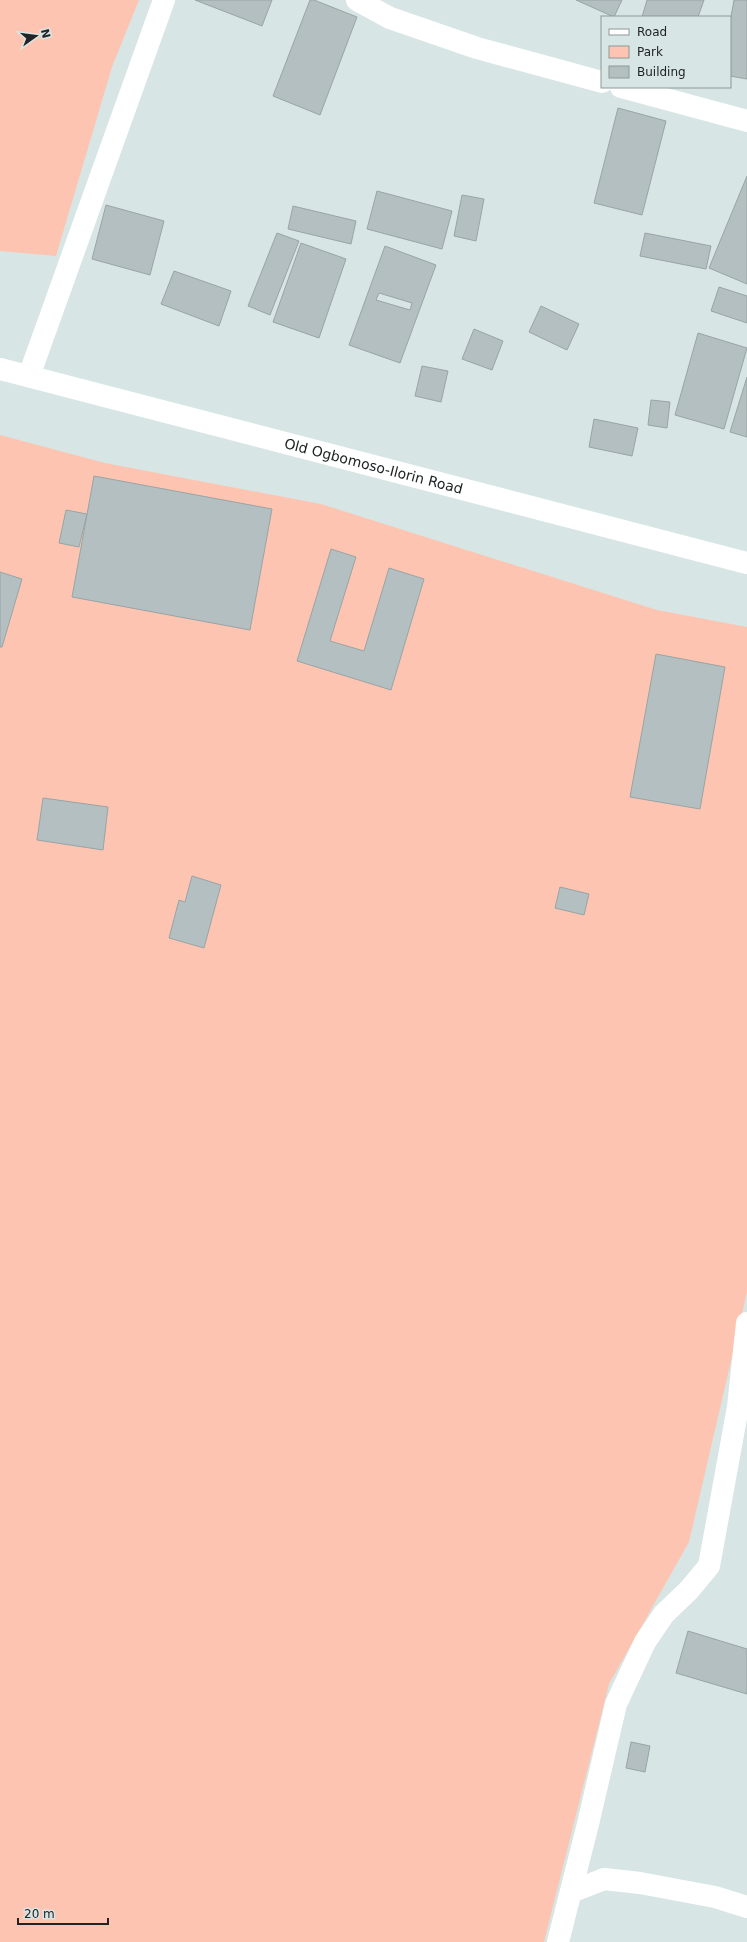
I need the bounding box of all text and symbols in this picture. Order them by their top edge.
north arrow [16,16,56,56]
legend [601,16,731,88]
text: Road [637,25,667,39]
text: N [38,28,53,40]
text: Park [637,45,663,59]
text: Building [637,65,686,79]
street label: Old Ogbomoso-Ilorin Road [283,435,465,497]
scale bar [18,1900,108,1926]
text: 20 m [24,1907,55,1921]

